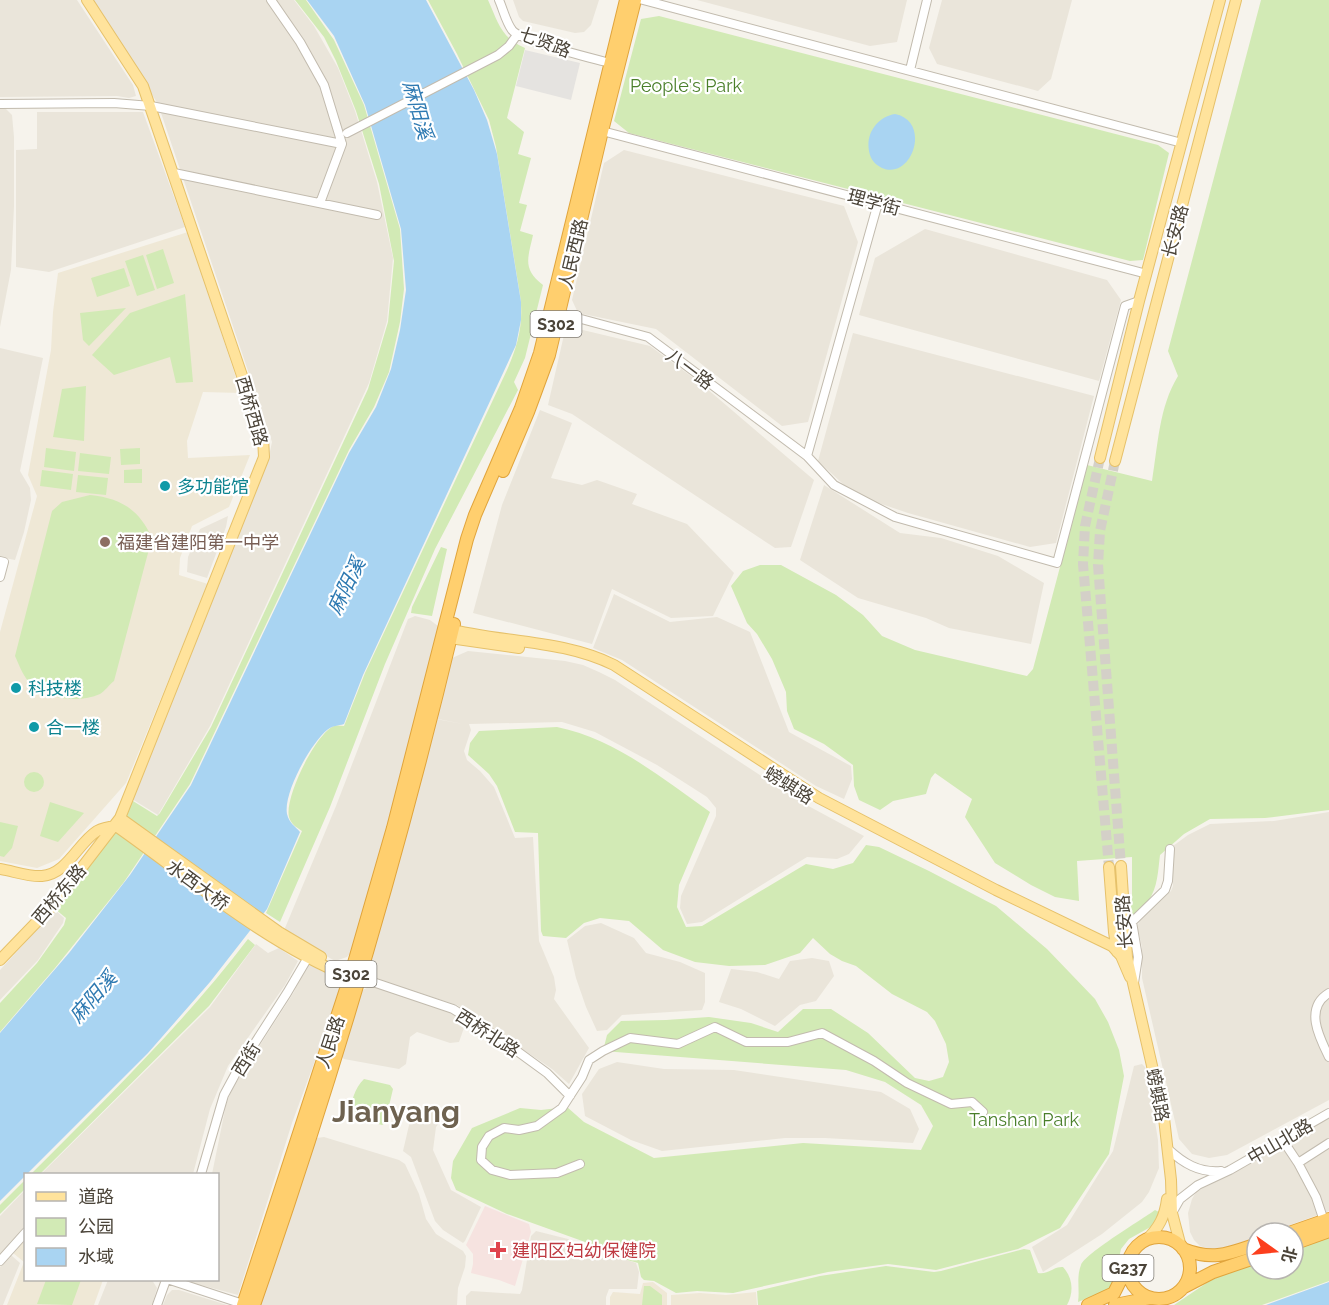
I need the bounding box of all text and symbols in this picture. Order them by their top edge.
street label: 七贤路 [516,23,574,61]
park label: People's Park [630,75,742,96]
water label: 麻阳溪 [398,78,438,144]
street label: 理学街 [845,185,903,219]
street label: 长安路 [1158,202,1192,260]
street label: 人民西路 [555,217,591,291]
road number: S302 [530,311,582,337]
street label: 八一路 [662,344,718,394]
street label: 西桥西路 [232,374,272,448]
place label: 多功能馆 [177,476,249,497]
marker: 多功能馆 [158,479,172,493]
place label: 福建省建阳第一中学 [117,532,279,553]
marker: 福建省建阳第一中学 [98,535,112,549]
water label: 麻阳溪 [322,552,371,618]
place label: 科技楼 [28,678,82,699]
marker: 科技楼 [9,681,23,695]
place label: 合一楼 [46,717,100,738]
marker: 合一楼 [27,720,41,734]
street label: 螃蜞路 [761,762,817,808]
street label: 水西大桥 [163,855,233,915]
street label: 西桥东路 [28,860,90,928]
street label: 长安路 [1112,894,1136,950]
road number: S302 [326,961,376,987]
water label: 麻阳溪 [64,965,123,1028]
street label: 西桥北路 [452,1005,524,1061]
street label: 人民路 [312,1013,348,1071]
street label: 西街 [228,1038,264,1080]
street label: 螃蜞路 [1143,1066,1173,1124]
district label: Jianyang [332,1094,460,1129]
park label: Tanshan Park [969,1109,1080,1130]
street label: 中山北路 [1244,1114,1316,1168]
legend [24,1173,219,1281]
text: 道路 [78,1186,114,1207]
text: 公园 [78,1216,114,1237]
north arrow [1245,1221,1305,1281]
place label: 建阳区妇幼保健院 [512,1240,656,1261]
marker: 建阳区妇幼保健院 [489,1241,507,1259]
text: 北 [1278,1245,1300,1265]
text: 水域 [78,1246,114,1267]
road number: G237 [1102,1255,1154,1281]

